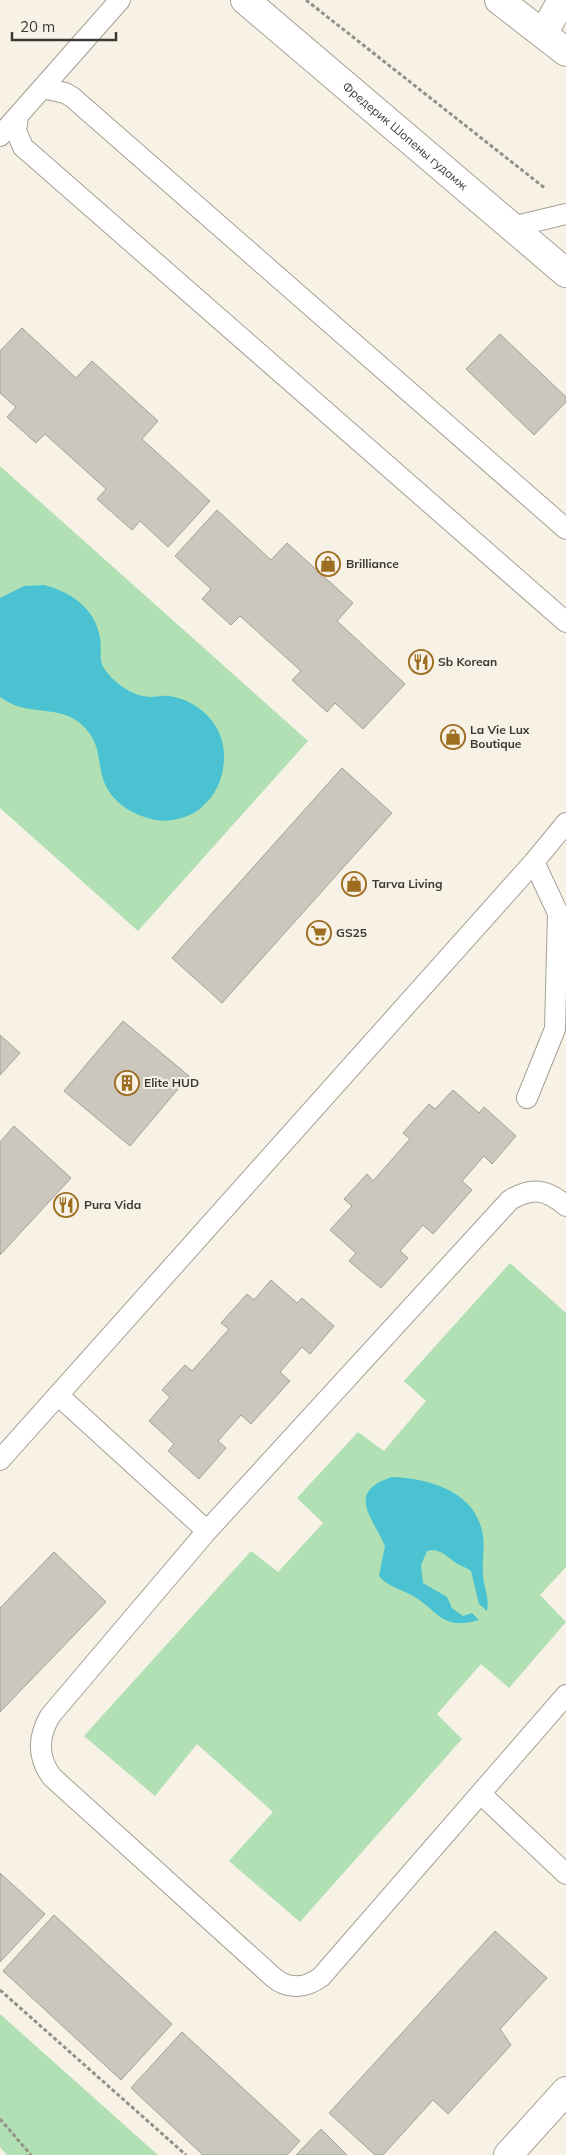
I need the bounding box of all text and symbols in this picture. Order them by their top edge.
scale bar [12,10,116,42]
text: 20 m [20,17,55,36]
street label: Фредерик Шопены гудамж [340,78,471,193]
shop icon: Brilliance [315,551,341,577]
place label: Brilliance [346,556,399,571]
restaurant icon: Sb Korean [408,649,434,675]
place label: Sb Korean [438,654,497,669]
place label: La Vie Lux Boutique [470,722,530,751]
shop icon: La Vie Lux Boutique [440,724,466,750]
shop icon: Tarva Living [341,871,367,897]
place label: Tarva Living [372,876,442,891]
supermarket icon: GS25 [306,920,332,946]
place label: GS25 [336,925,367,940]
building icon: Elite HUD [114,1070,140,1096]
place label: Elite HUD [144,1075,199,1090]
restaurant icon: Pura Vida [53,1192,79,1218]
place label: Pura Vida [84,1197,141,1212]

